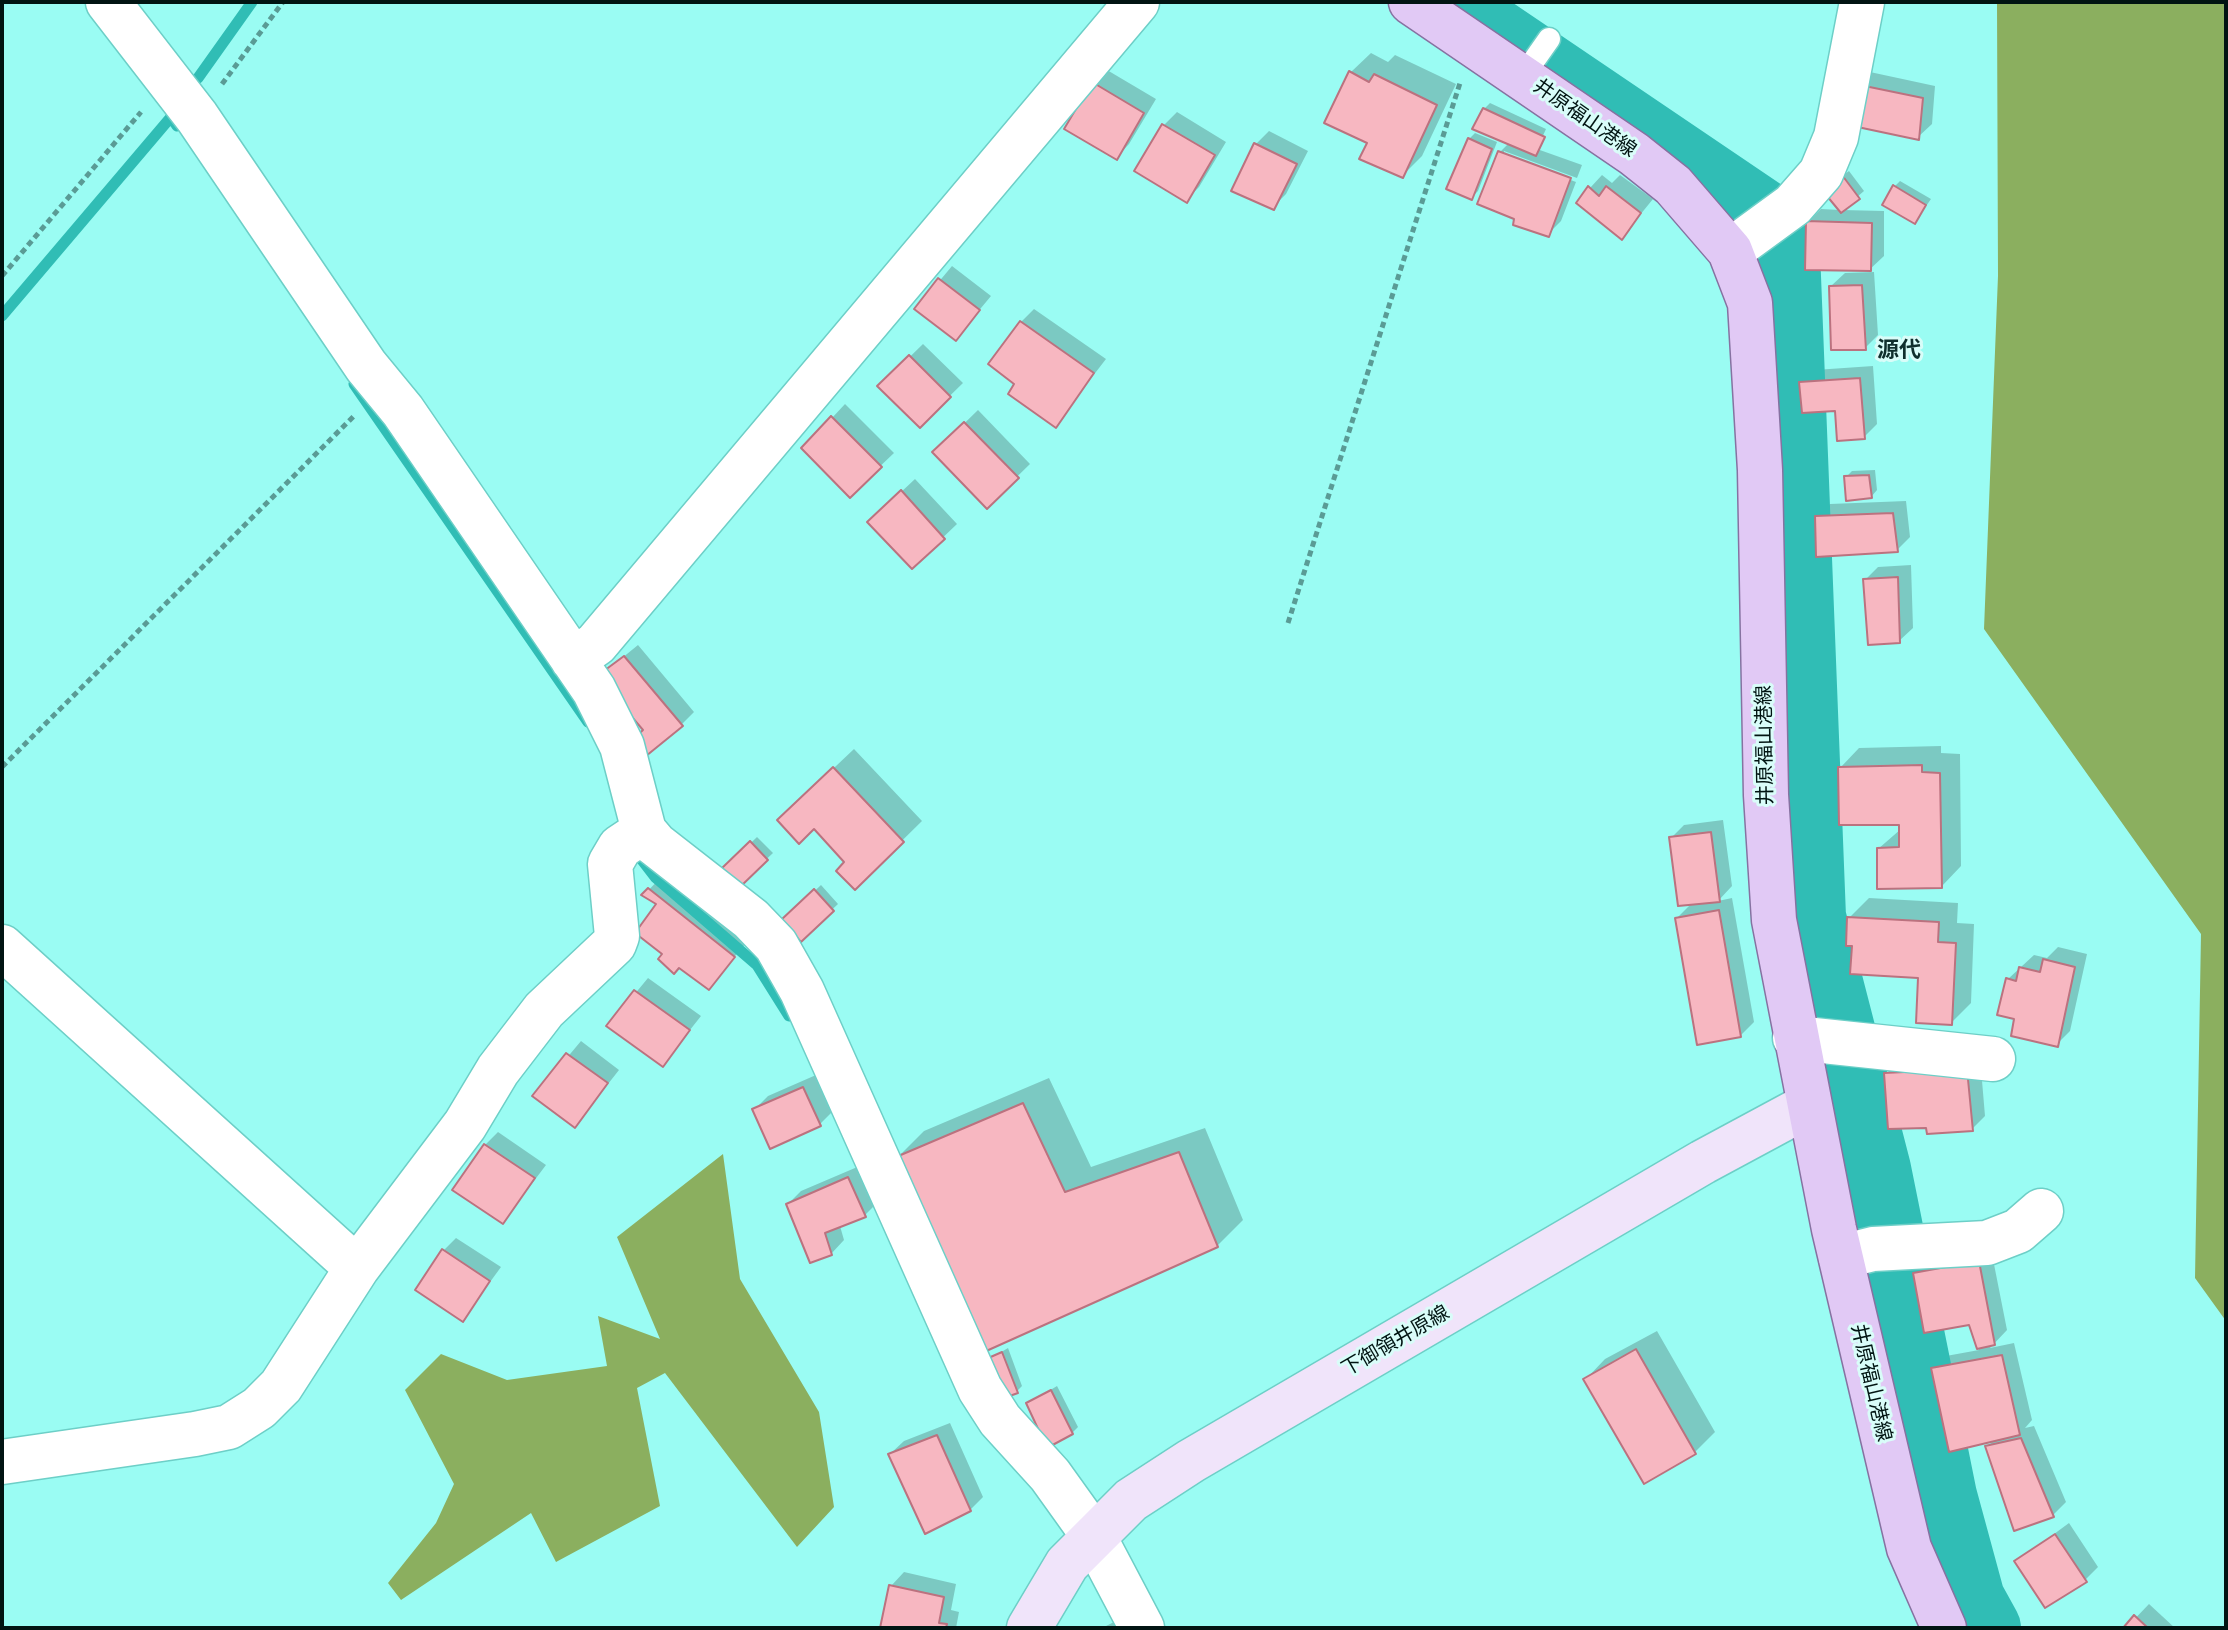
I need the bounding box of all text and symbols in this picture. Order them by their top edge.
street label: 井原福山港線 [1528,75,1640,163]
district label: 源代 [1877,338,1921,364]
street label: 井原福山港線 [1753,685,1779,805]
street label: 下御領井原線 [1338,1302,1454,1382]
street label: 井原福山港線 [1845,1322,1895,1444]

